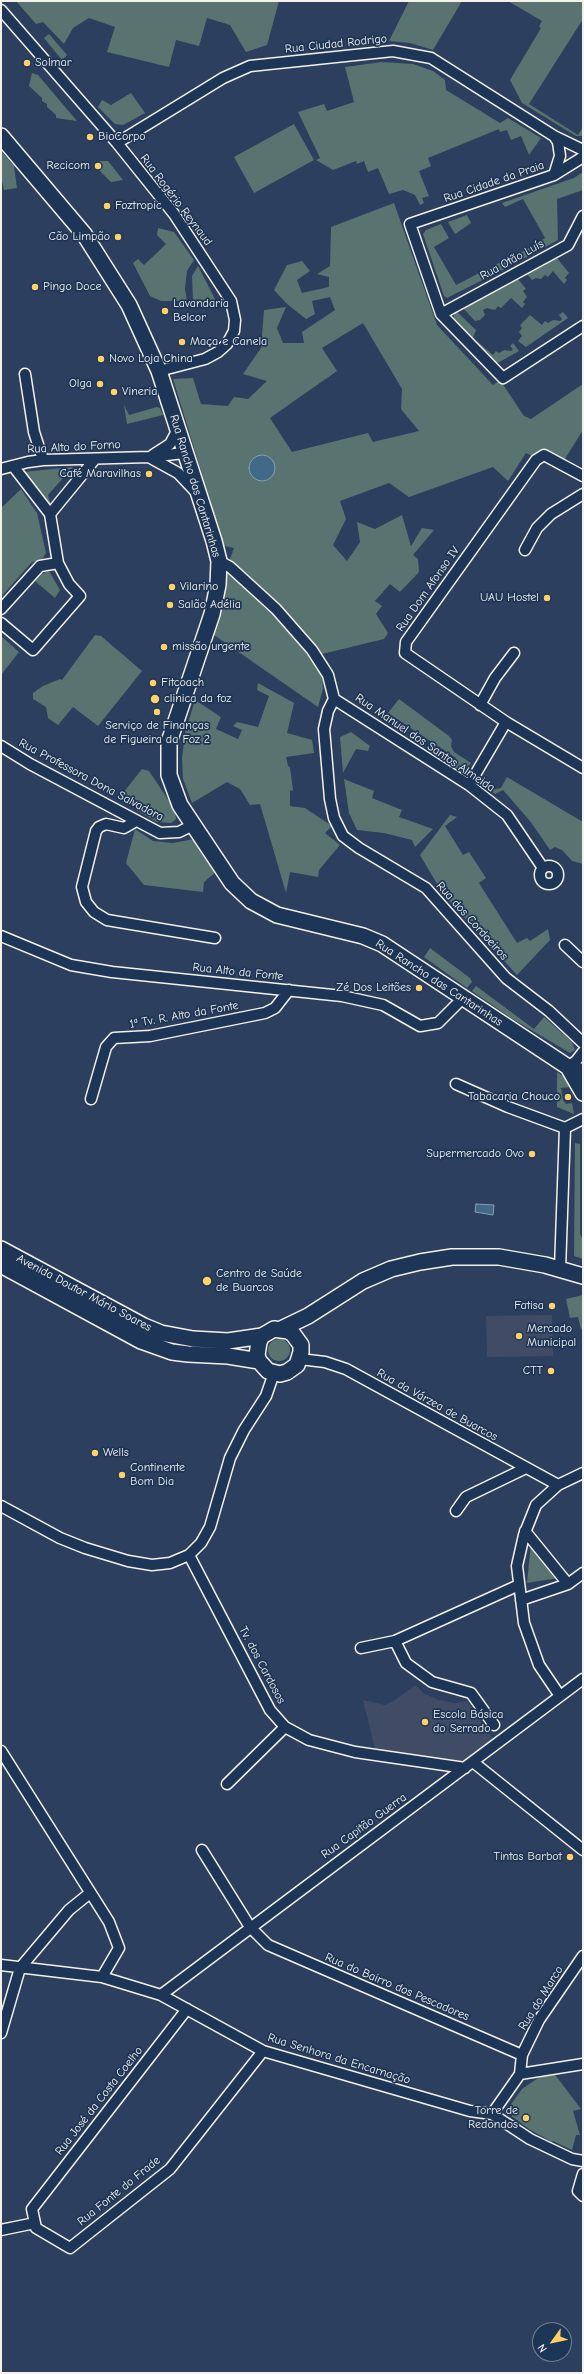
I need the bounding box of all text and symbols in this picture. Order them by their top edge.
street label: Rua Ciudad Rodrigo [284,31,388,57]
place label: Solmar [35,56,71,70]
marker: Solmar [22,58,32,68]
place label: BioCorpo [98,130,146,144]
marker: BioCorpo [85,132,95,142]
street label: Rua Rogério Reynaud [137,151,215,249]
street label: Rua Cidade da Praia [442,158,546,206]
place label: Recicom [46,159,90,173]
marker: Recicom [93,161,103,171]
place label: Foztropic [115,199,162,213]
marker: Foztropic [102,201,112,211]
place label: Cão Limpão [49,230,110,244]
marker: Cão Limpão [113,232,123,242]
street label: Rua Otão Luís [478,237,546,283]
place label: Pingo Doce [43,280,101,294]
marker: Pingo Doce [30,282,40,292]
place label: Lavandaria Belcor [173,297,229,325]
marker: Lavandaria Belcor [160,306,170,316]
place label: Maça e Canela [190,335,267,349]
marker: Maça e Canela [177,337,187,347]
place label: Novo Loja China [109,352,193,366]
marker: Novo Loja China [96,354,106,364]
place label: Olga [69,377,92,391]
marker: Olga [95,379,105,389]
place label: Vineria [122,385,157,399]
marker: Vineria [109,387,119,397]
street label: Rua Rancho das Cantarinhas [166,413,224,559]
street label: Rua Alto do Forno [27,437,121,457]
place label: Café Maravilhas [59,467,141,481]
marker: Café Maravilhas [144,469,154,479]
street label: Rua Dom Afonso IV [393,544,463,634]
place label: Vilarino [180,580,218,594]
marker: Vilarino [167,582,177,592]
place label: UAU Hostel [480,591,539,605]
marker: UAU Hostel [542,593,552,603]
place label: Salão Adélia [178,598,241,612]
marker: Salão Adélia [165,600,175,610]
place label: missão urgente [172,640,250,654]
marker: missão urgente [159,642,169,652]
place label: Fitcoach [161,676,204,690]
marker: Fitcoach [148,678,158,688]
street label: Rua Manuel dos Santos Almeida [352,691,498,795]
place label: clinica da foz [164,692,231,706]
marker: clinica da foz [149,693,161,705]
marker: Serviço de Finanças de Figueira da Foz 2 [152,707,162,717]
place label: Serviço de Finanças de Figueira da Foz 2 [104,719,210,747]
street label: Rua Professora Dona Salvadora [16,736,166,824]
street label: Rua dos Cordoeiros [433,879,511,963]
street label: Rua Rancho das Cantarinhas [373,936,505,1030]
street label: Rua Alto da Fonte [192,960,284,984]
place label: Zé Dos Leitões [336,981,411,995]
marker: Zé Dos Leitões [414,983,424,993]
street label: 1ª Tv. R. Alto da Fonte [128,998,240,1032]
place label: Tabacaria Chouco [468,1090,560,1104]
marker: Tabacaria Chouco [563,1092,573,1102]
place label: Supermercado Ovo [426,1147,524,1161]
marker: Supermercado Ovo [527,1149,537,1159]
street label: Avenida Doutor Mário Soares [14,1251,154,1335]
place label: Centro de Saúde de Buarcos [216,1267,302,1295]
marker: Centro de Saúde de Buarcos [201,1275,213,1287]
place label: Fatisa [514,1299,544,1313]
marker: Fatisa [547,1301,557,1311]
place label: Mercado Municipal [527,1322,576,1350]
marker: Mercado Municipal [514,1331,524,1341]
place label: CTT [523,1364,543,1378]
street label: Rua da Várzea de Buarcos [374,1366,500,1444]
marker: CTT [546,1366,556,1376]
place label: Wells [103,1446,129,1460]
marker: Wells [90,1448,100,1458]
place label: Continente Bom Dia [130,1461,185,1489]
marker: Continente Bom Dia [117,1470,127,1480]
street label: Tv. dos Cardosos [236,1624,288,1706]
place label: Escola Básica do Serrado [433,1708,503,1736]
marker: Escola Básica do Serrado [420,1717,430,1727]
street label: Rua Capitão Guerra [319,1790,409,1862]
place label: Tintas Barbot [494,1850,562,1864]
marker: Tintas Barbot [565,1852,575,1862]
street label: Rua do Bairro dos Pescadores [323,1950,471,2024]
street label: Rua do Marco [516,1963,566,2033]
street label: Rua Senhora da Encarnação [266,2030,412,2088]
street label: Rua José da Costa Coelho [52,2044,146,2158]
place label: Torre de Redondos [468,2104,518,2132]
marker: Torre de Redondos [521,2113,531,2123]
street label: Rua Fonte do Frade [75,2153,163,2229]
north arrow [532,2322,572,2362]
text: N [535,2342,550,2355]

